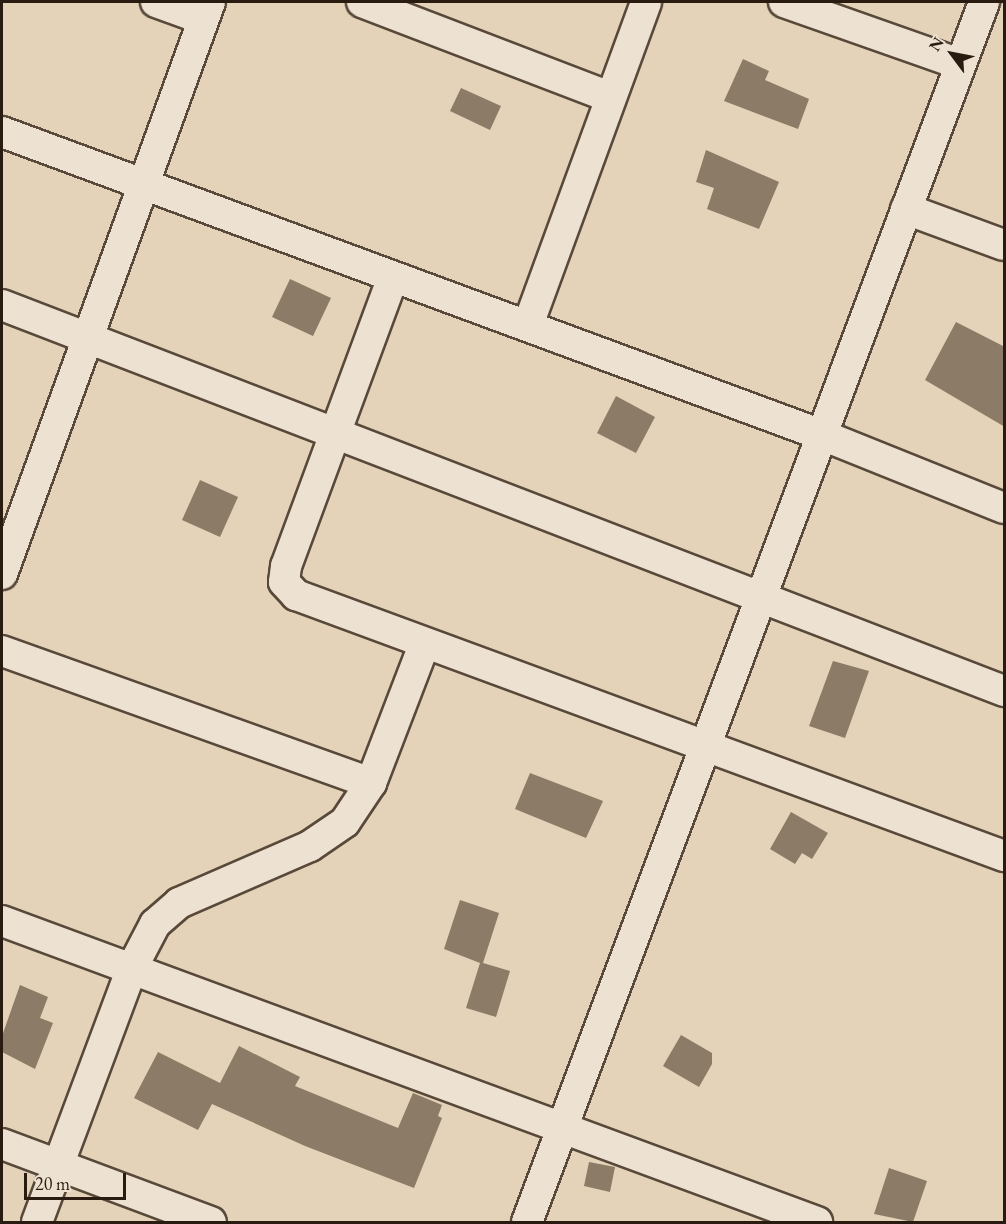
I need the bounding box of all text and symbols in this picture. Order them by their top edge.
north arrow [922,24,982,84]
text: N [924,33,949,55]
scale bar [27,1161,129,1199]
text: 20 m [35,1172,70,1195]

